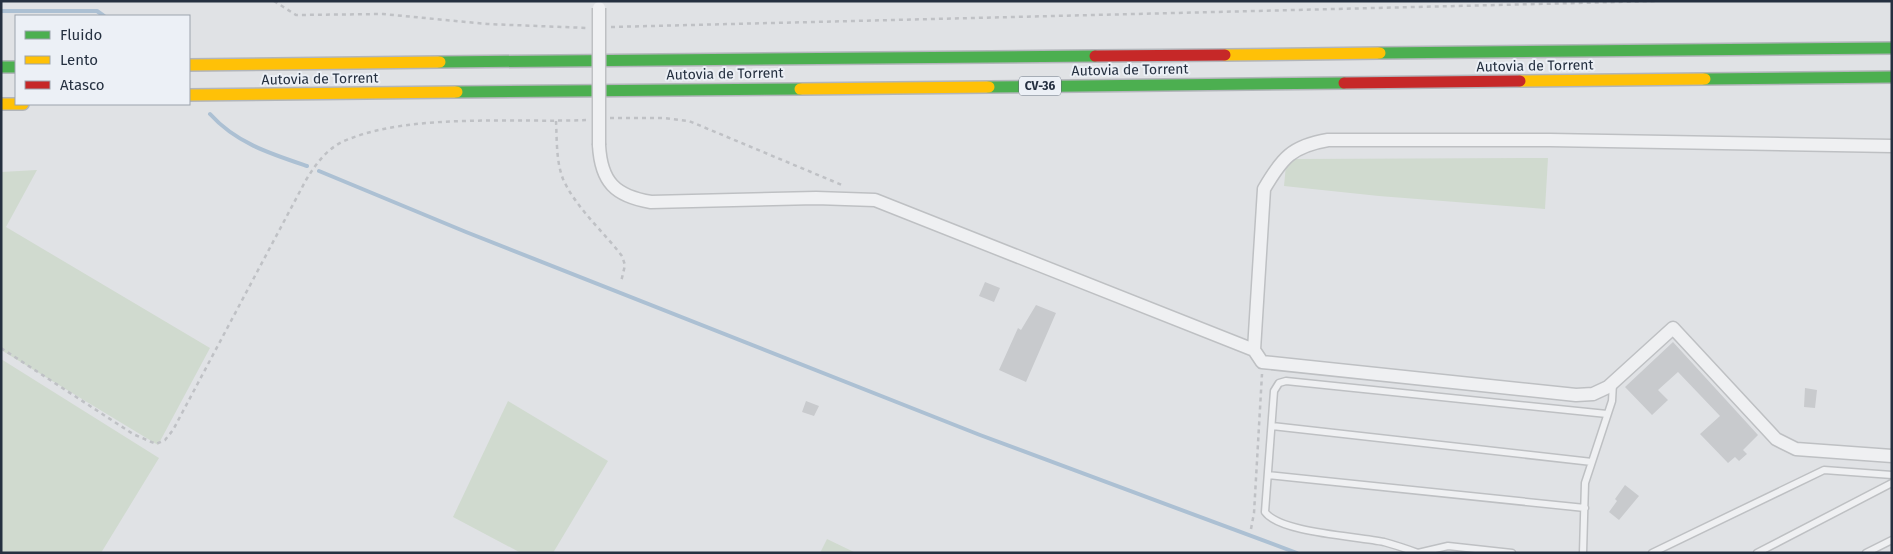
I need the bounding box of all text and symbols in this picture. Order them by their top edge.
legend [15,15,190,105]
text: Fluido [60,26,102,44]
text: Lento [60,51,98,69]
street label: Autovia de Torrent [1476,56,1595,76]
street label: Autovia de Torrent [1071,60,1190,80]
street label: Autovia de Torrent [666,64,785,84]
street label: Autovia de Torrent [261,69,380,89]
text: Atasco [60,76,105,94]
road number: CV-36 [1019,76,1061,95]

